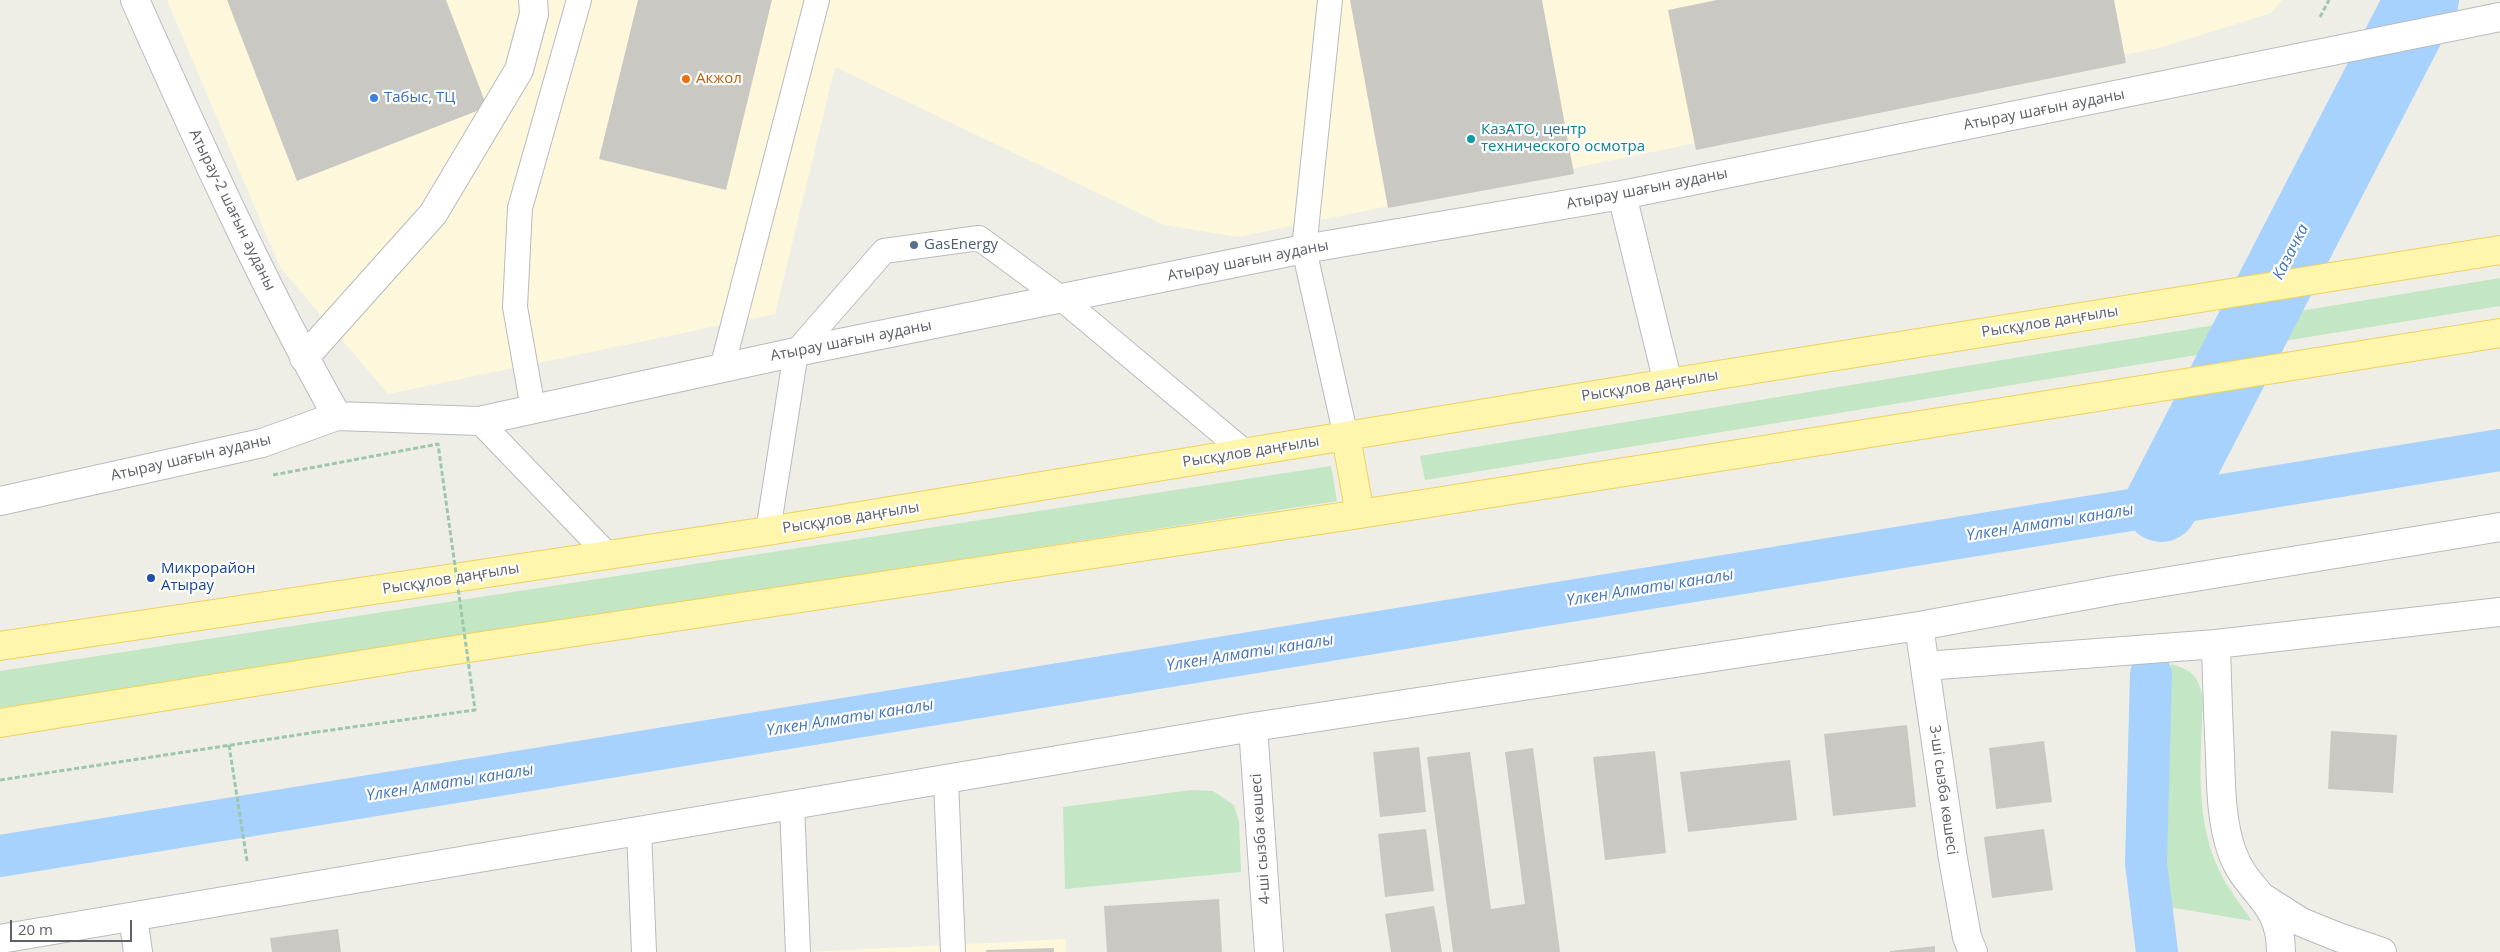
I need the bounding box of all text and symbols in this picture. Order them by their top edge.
place label: Акжол [696,70,742,88]
marker: Акжол [680,73,692,85]
street label: Атырау шағын ауданы [1962,86,2126,134]
place label: Табыс, ТЦ [384,89,455,107]
marker: Табыс, ТЦ [368,92,380,104]
place label: КазАТО, центр технического осмотра [1481,121,1645,156]
street label: Атырау-2 шағын ауданы [185,126,279,294]
marker: КазАТО, центр технического осмотра [1465,133,1477,145]
street label: Атырау шағын ауданы [1565,165,1729,213]
water label: Казачка [2269,221,2313,283]
place label: GasEnergy [924,236,998,254]
street label: Атырау шағын ауданы [1166,237,1330,285]
marker: GasEnergy [908,239,920,251]
street label: Рысқұлов даңғылы [1980,302,2120,342]
street label: Атырау шағын ауданы [769,317,933,365]
street label: Рысқұлов даңғылы [1580,366,1720,406]
street label: Атырау шағын ауданы [109,431,273,485]
street label: Рысқұлов даңғылы [1181,432,1321,472]
street label: Рысқұлов даңғылы [781,498,921,538]
water label: Үлкен Алматы каналы [1965,500,2135,546]
street label: Рысқұлов даңғылы [381,559,521,599]
place label: Микрорайон Атырау [161,560,256,595]
water label: Үлкен Алматы каналы [1565,565,1735,611]
marker: Микрорайон Атырау [145,572,157,584]
water label: Үлкен Алматы каналы [1165,630,1335,676]
water label: Үлкен Алматы каналы [765,695,935,741]
street label: 3-ші сызба көшесі [1925,724,1961,856]
water label: Үлкен Алматы каналы [365,760,535,806]
street label: 4-ші сызба көшесі [1247,773,1275,905]
scale bar [12,910,135,942]
text: 20 m [18,919,53,939]

